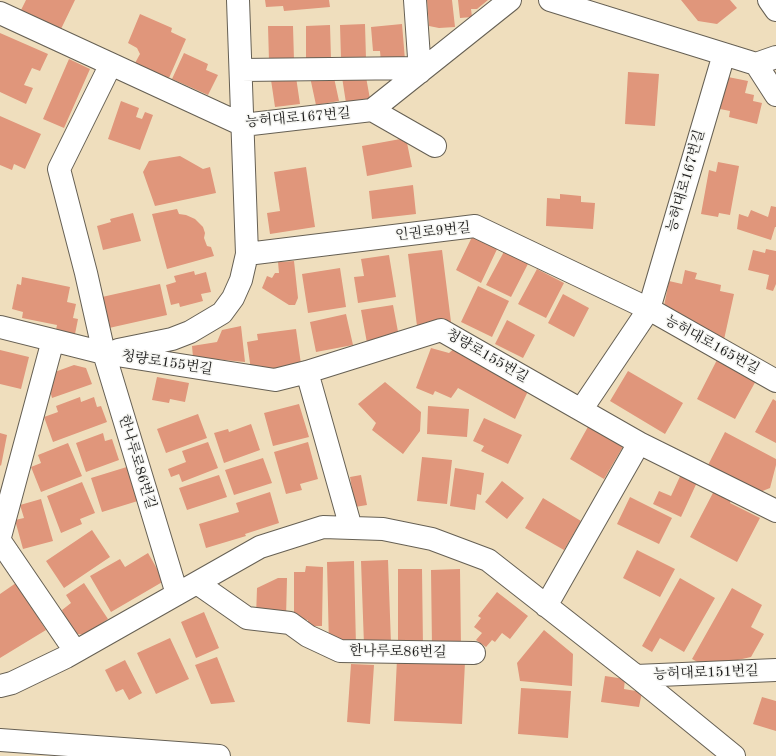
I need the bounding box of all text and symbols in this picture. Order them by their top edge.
street label: 능허대로167번길 [245,105,351,131]
street label: 능허대로167번길 [663,128,709,234]
street label: 인권로9번길 [394,220,472,244]
street label: 능허대로165번길 [662,312,762,378]
street label: 청량로155번길 [443,326,531,386]
street label: 청량로155번길 [120,348,214,378]
street label: 한나루로86번길 [115,413,159,511]
street label: 한나루로86번길 [349,643,447,661]
street label: 능허대로151번길 [653,663,759,683]

